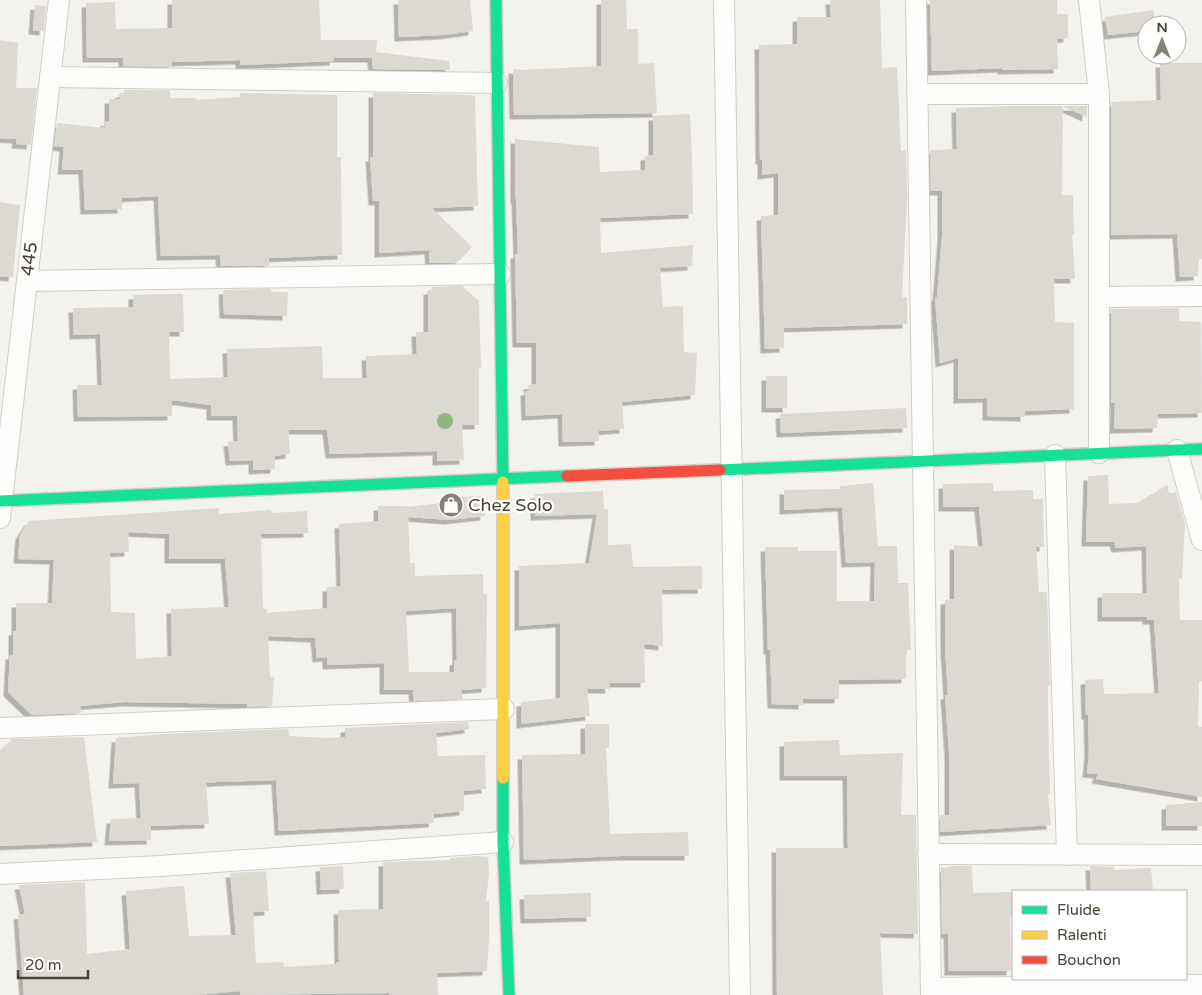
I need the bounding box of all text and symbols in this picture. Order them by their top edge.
north arrow [1137,15,1187,65]
text: N [1156,19,1168,36]
street label: 445 [16,241,42,277]
shop icon: Chez Solo [438,492,464,518]
place label: Chez Solo [468,494,553,516]
legend [1012,890,1187,980]
text: Fluide [1057,901,1101,919]
text: Ralenti [1057,926,1107,944]
scale bar [18,948,88,980]
text: Bouchon [1057,951,1121,969]
text: 20 m [25,956,62,974]

